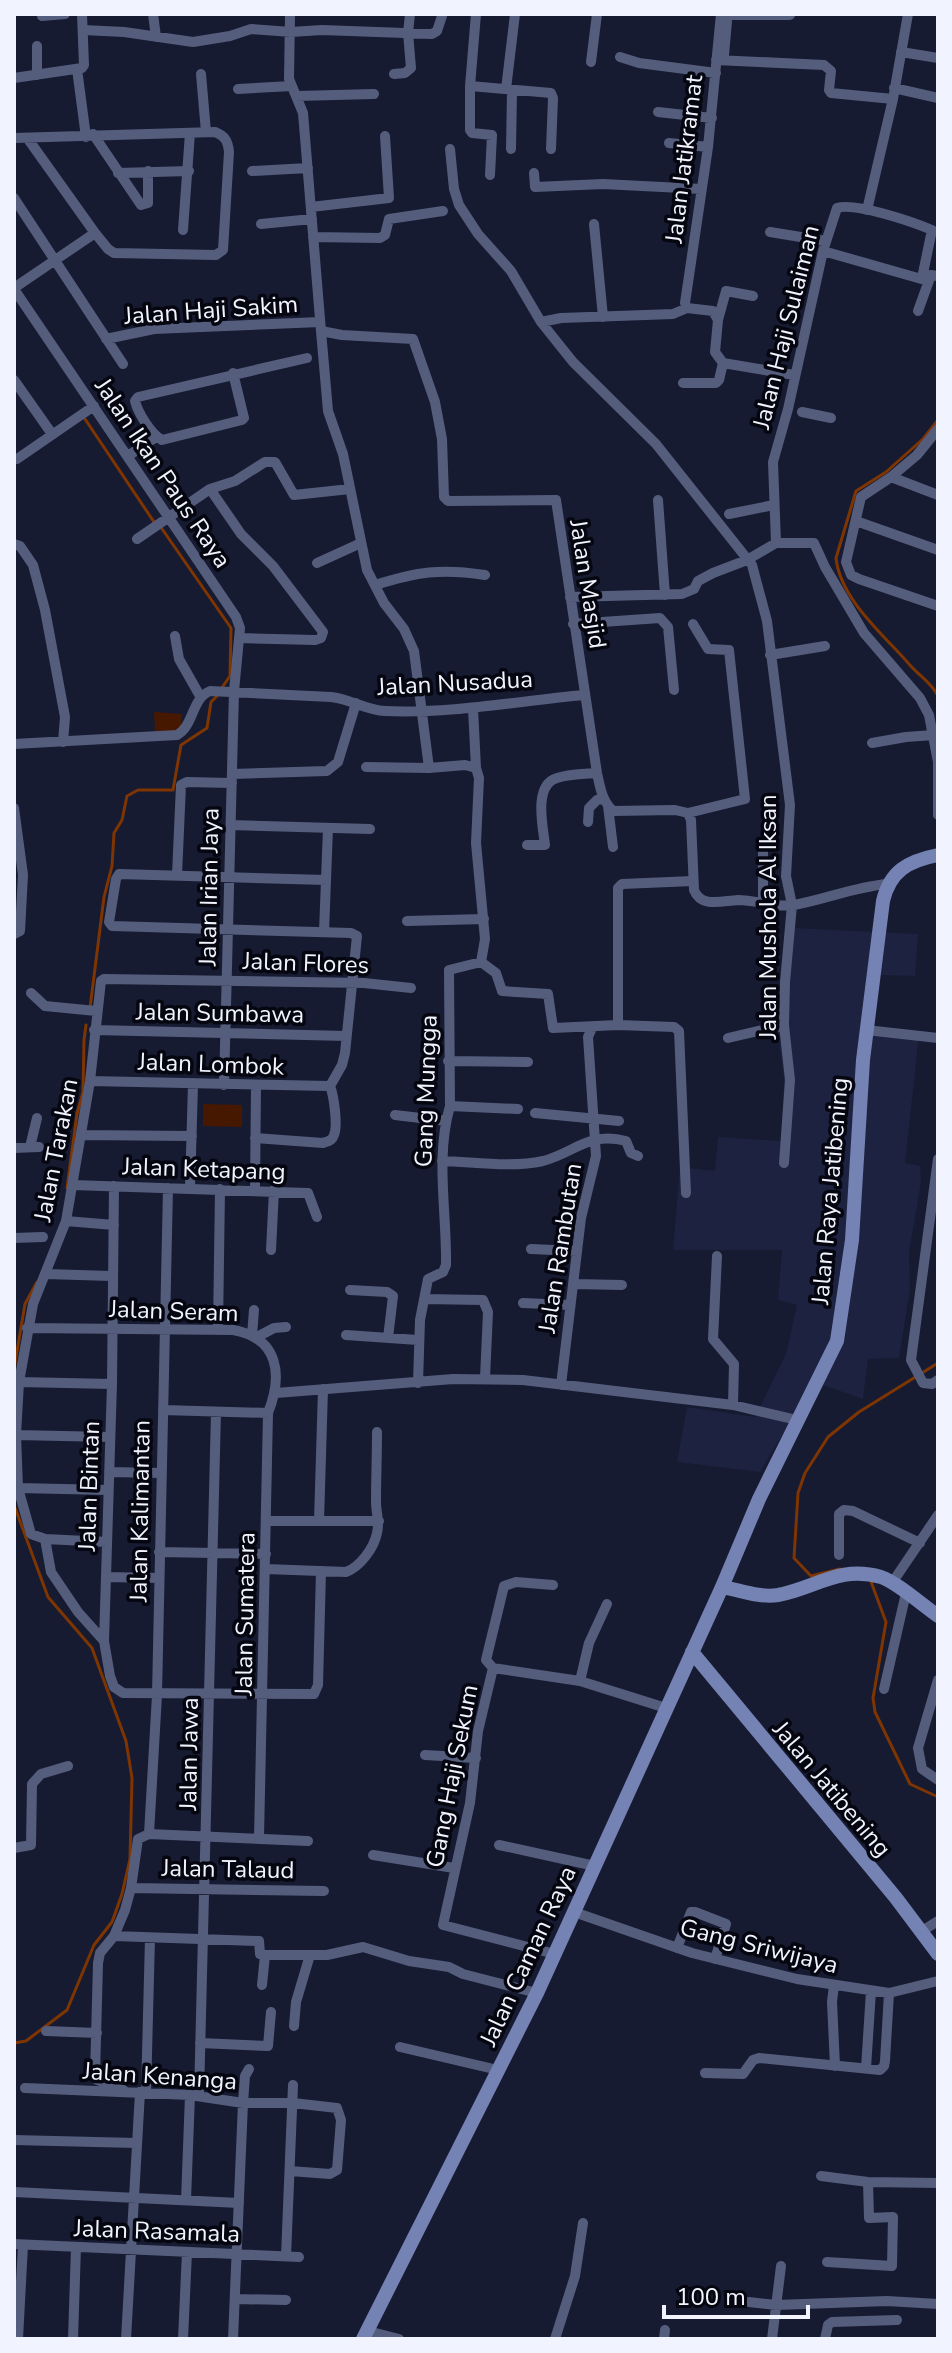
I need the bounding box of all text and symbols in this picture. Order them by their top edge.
street label: Jalan Jatikramat [658,72,710,246]
street label: Jalan Haji Sulaiman [745,222,827,433]
street label: Jalan Haji Sakim [122,288,299,332]
street label: Jalan Ikan Paus Raya [87,371,239,574]
street label: Jalan Masjid [562,516,614,651]
street label: Jalan Nusadua [375,663,534,703]
street label: Jalan Mushola Al Iksan [752,794,784,1041]
street label: Jalan Irian Jaya [192,808,226,967]
street label: Jalan Flores [241,945,370,981]
street label: Jalan Sumbawa [135,996,304,1030]
street label: Gang Mungga [407,1014,445,1168]
street label: Jalan Lombok [136,1045,286,1083]
street label: Jalan Tarakan [26,1076,86,1225]
street label: Jalan Raya Jatibening [804,1076,856,1307]
street label: Jalan Ketapang [121,1150,286,1188]
street label: Jalan Rambutan [531,1161,589,1336]
street label: Jalan Seram [108,1293,239,1329]
street label: Jalan Bintan [71,1420,107,1553]
street label: Jalan Kalimantan [122,1420,158,1603]
street label: Jalan Sumatera [228,1532,262,1697]
street label: Gang Haji Sekum [419,1682,485,1870]
street label: Jalan Jawa [172,1697,206,1812]
street label: Jalan Jatibening [765,1714,898,1864]
street label: Jalan Talaud [160,1852,295,1886]
street label: Jalan Caman Raya [472,1861,584,2052]
street label: Gang Sriwijaya [677,1911,841,1981]
street label: Jalan Kenanga [81,2055,238,2097]
street label: Jalan Rasamala [72,2212,241,2250]
scale bar [664,2269,808,2319]
text: 100 m [676,2281,746,2313]

